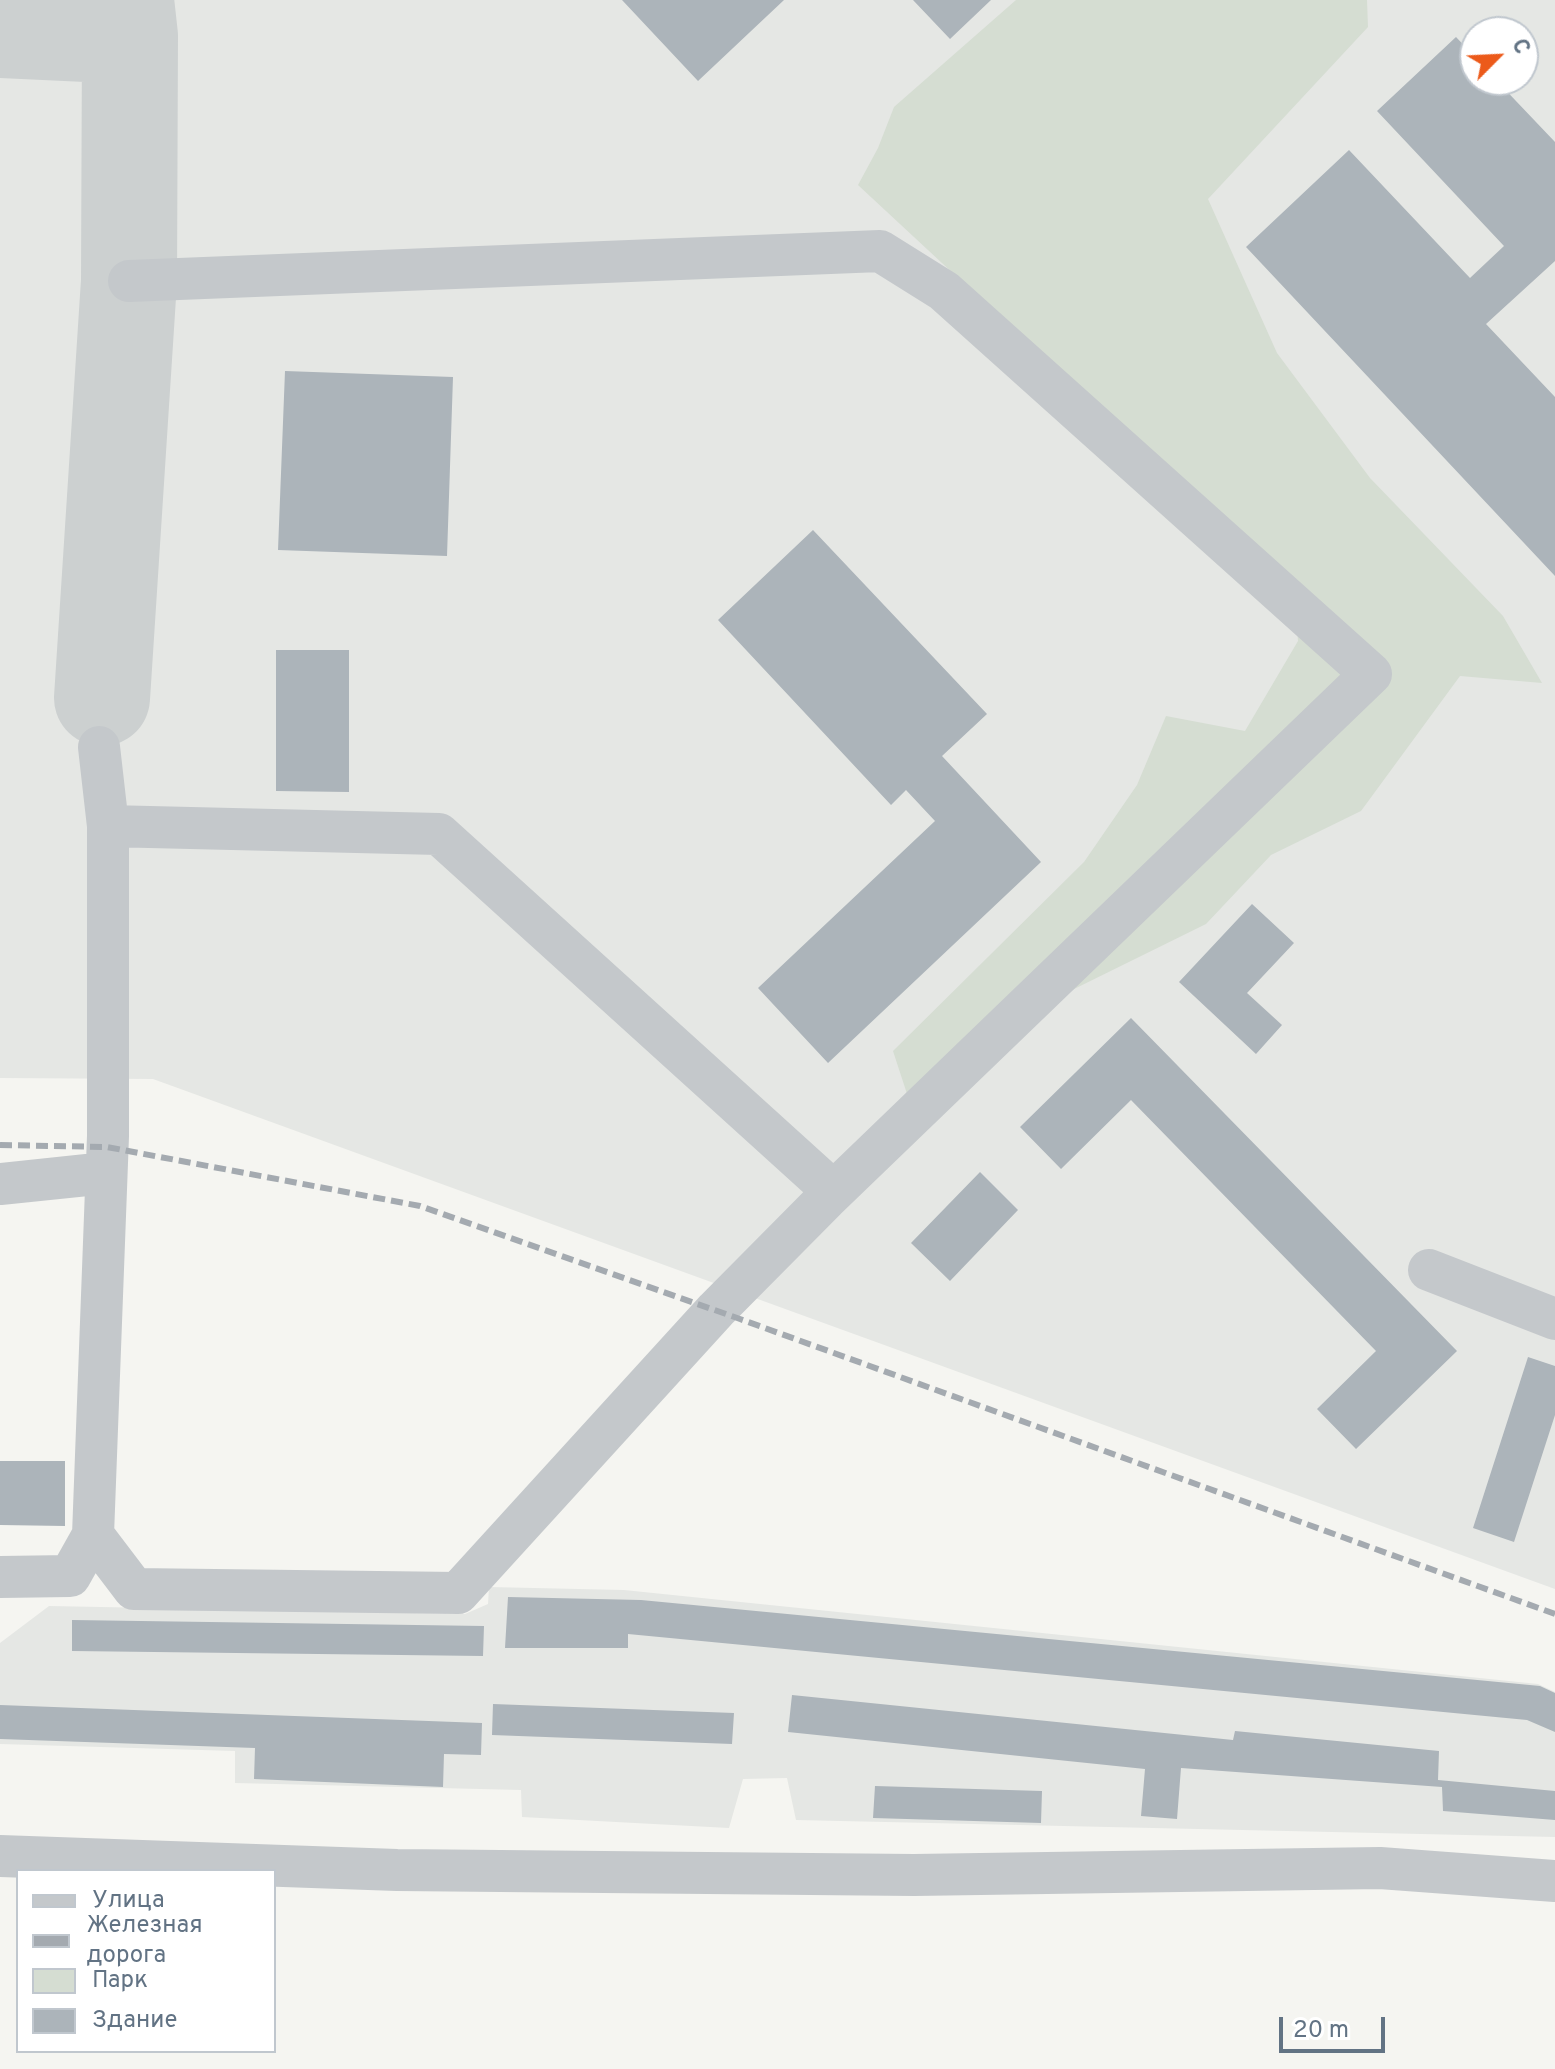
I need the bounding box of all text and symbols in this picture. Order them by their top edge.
north arrow [1459,16,1539,96]
text: С [1504,35,1535,59]
legend [16,1869,276,2053]
text: Улица [92,1886,165,1916]
text: Железная дорога [86,1911,203,1971]
text: Парк [92,1966,148,1996]
scale bar [1283,2001,1389,2051]
text: Здание [92,2006,178,2036]
text: 20 m [1293,2016,1349,2046]

